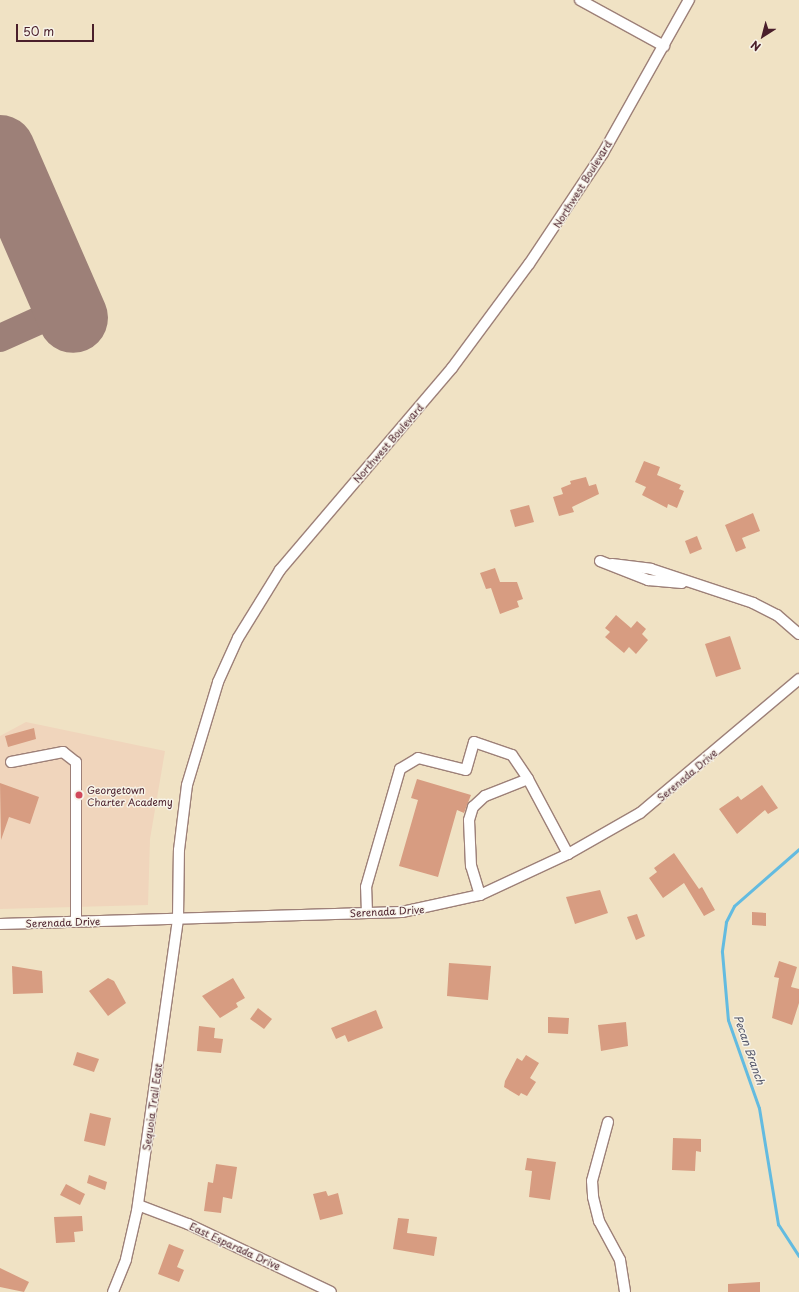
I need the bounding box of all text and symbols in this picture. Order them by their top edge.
scale bar [18,16,96,42]
north arrow [743,16,783,56]
text: 50 m [23,22,54,40]
text: N [747,37,764,56]
street label: Northwest Boulevard [550,138,614,230]
street label: Northwest Boulevard [350,401,426,485]
street label: Serenada Drive [655,746,719,804]
place label: Georgetown Charter Academy [87,783,173,806]
marker: Georgetown Charter Academy [74,790,84,800]
street label: Serenada Drive [349,903,425,919]
street label: Serenada Drive [25,915,101,929]
water label: Pecan Branch [731,1014,767,1086]
street label: Sequoia Trail East [140,1063,164,1151]
street label: East Esparada Drive [188,1220,282,1272]

